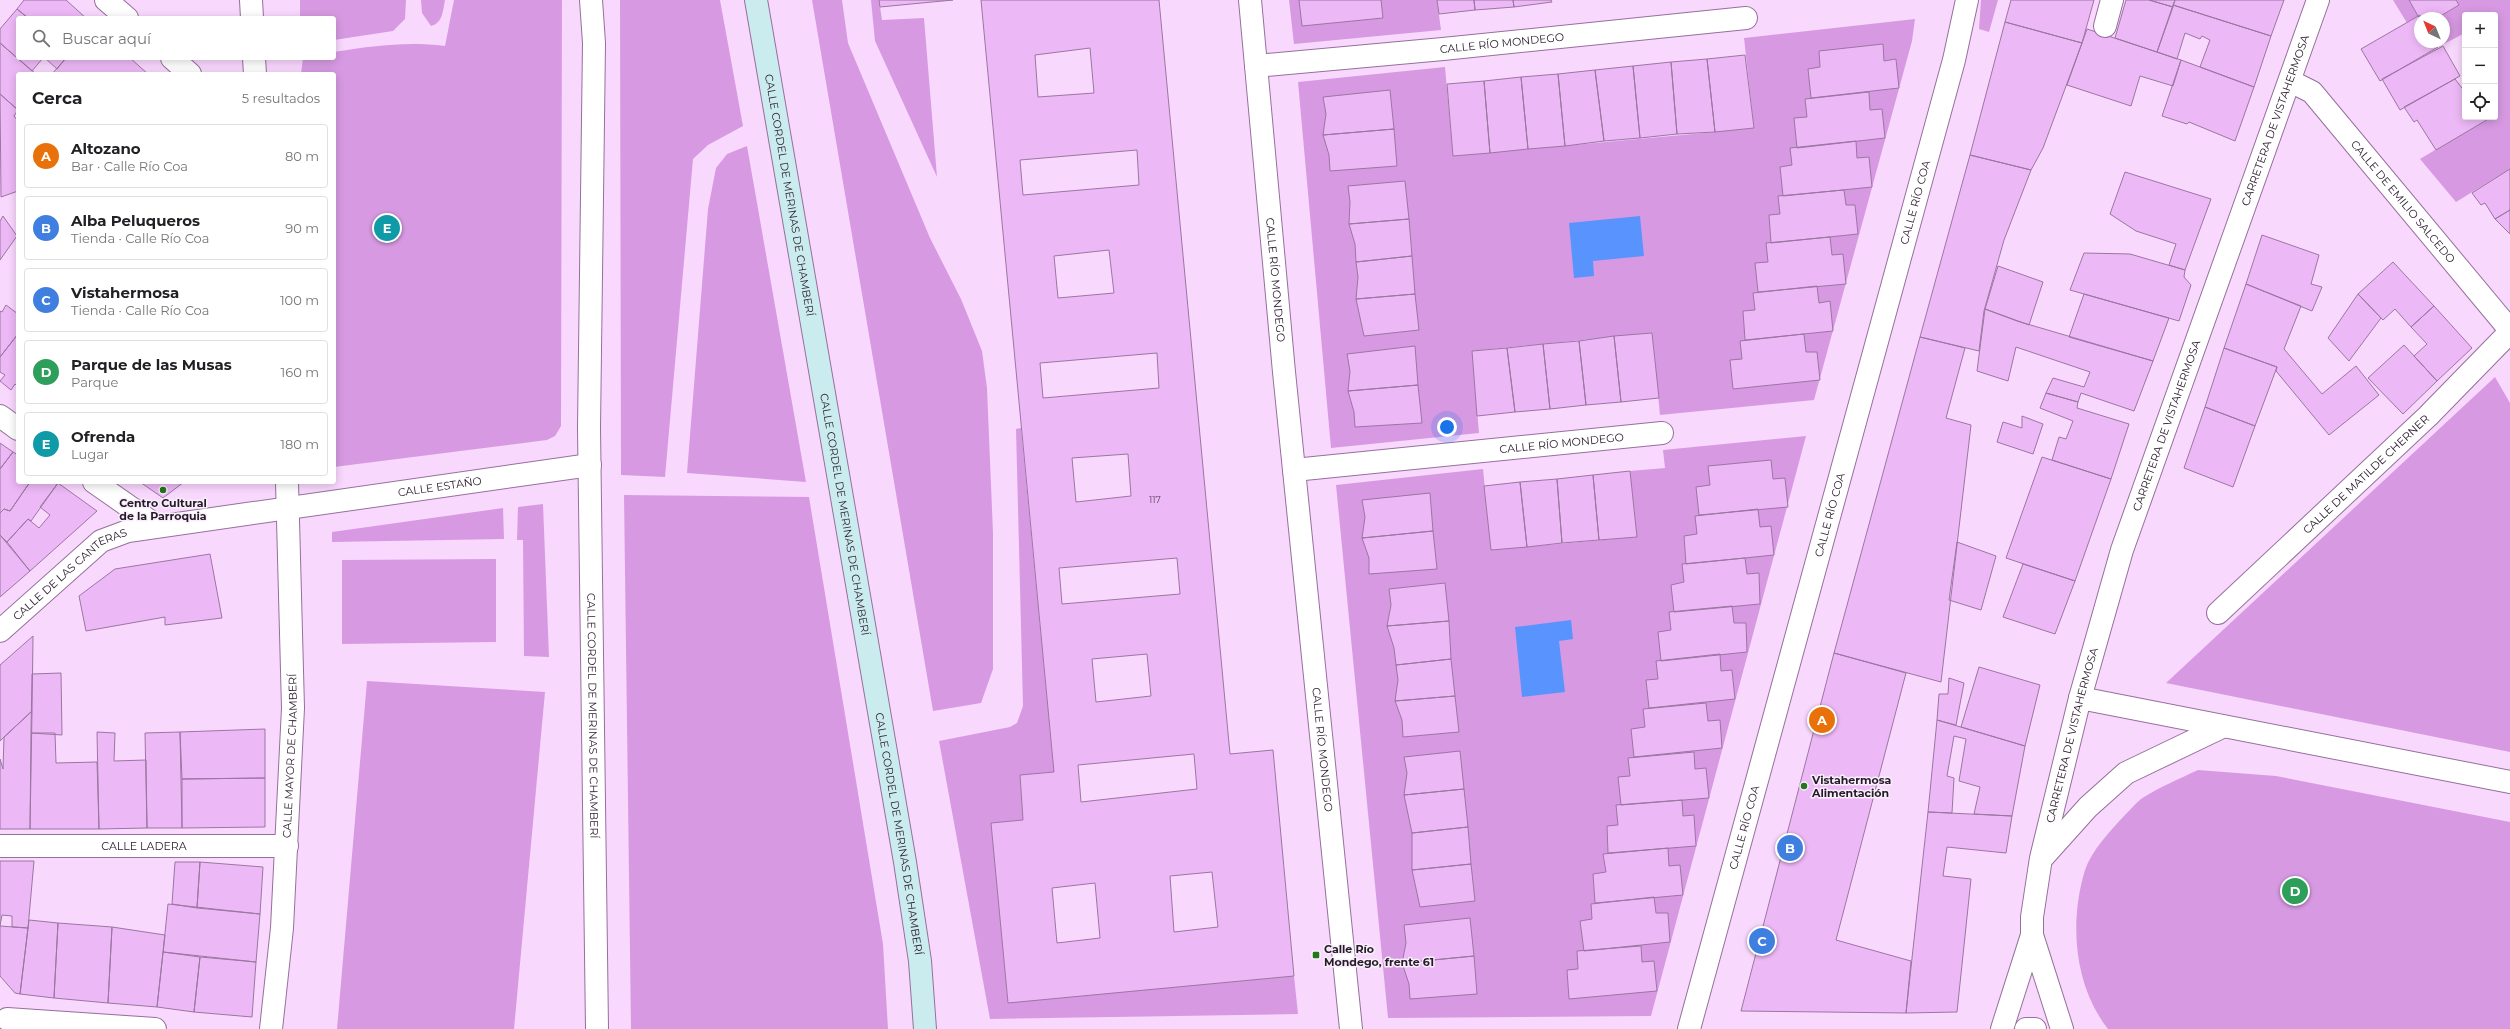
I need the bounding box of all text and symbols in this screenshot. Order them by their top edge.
north arrow [2414,12,2450,48]
map controls [2462,12,2498,120]
button: + [2462,12,2498,48]
search box [16,16,336,60]
icon: search [30,27,52,49]
text: Buscar aquí [62,29,151,48]
street label: CALLE RÍO MONDEGO [1439,30,1565,56]
street label: CARRETERA DE VISTAHERMOSA [2238,33,2312,208]
button: − [2462,48,2498,84]
street label: CALLE CORDEL DE MERINAS DE CHAMBERÍ [762,73,818,318]
button: locate [2462,84,2498,120]
text: Cerca [32,88,82,108]
text: 5 resultados [242,90,320,106]
street label: CALLE DE EMILIO SALCEDO [2348,137,2458,266]
text: Altozano [71,139,141,158]
text: A [41,148,51,164]
text: 80 m [285,148,319,164]
text: Bar · Calle Río Coa [71,158,188,174]
street label: CALLE RÍO COA [1897,159,1933,246]
text: Alba Peluqueros [71,211,200,230]
pin: E [374,213,400,243]
street label: CALLE RÍO MONDEGO [1263,217,1288,343]
text: B [41,220,51,236]
text: 90 m [285,220,319,236]
text: Tienda · Calle Río Coa [71,230,209,246]
text: Vistahermosa [71,283,179,302]
text: C [41,292,51,308]
text: 100 m [280,292,319,308]
text: Tienda · Calle Río Coa [71,302,209,318]
street label: CARRETERA DE VISTAHERMOSA [2129,338,2203,513]
text: Parque de las Musas [71,355,232,374]
text: D [41,364,51,380]
text: 160 m [281,364,319,380]
text: Parque [71,374,118,390]
street label: CALLE CORDEL DE MERINAS DE CHAMBERÍ [817,392,873,637]
street label: CALLE DE MATILDE CHERNER [2300,412,2432,537]
your location [1437,417,1457,437]
text: Ofrenda [71,427,135,446]
street label: CALLE RÍO MONDEGO [1499,430,1625,456]
text: E [42,436,50,452]
text: 180 m [280,436,319,452]
text: Lugar [71,446,109,462]
street label: CALLE RÍO COA [1811,471,1848,558]
street label: CALLE ESTAÑO [397,474,483,499]
marker: Centro Cultural de la Parroquia [158,485,168,495]
house number: 117 [1149,494,1161,505]
place label: Centro Cultural de la Parroquia [119,496,207,523]
street label: CALLE DE LAS CANTERAS [10,525,129,623]
street label: CALLE CORDEL DE MERINAS DE CHAMBERÍ [584,593,601,839]
street label: CARRETERA DE VISTAHERMOSA [2043,646,2101,824]
street label: CALLE MAYOR DE CHAMBERÍ [280,673,300,838]
street label: CALLE RÍO MONDEGO [1309,687,1336,812]
pin: A [1809,705,1835,735]
street label: CALLE CORDEL DE MERINAS DE CHAMBERÍ [872,711,926,957]
place label: Vistahermosa Alimentación [1811,773,1892,800]
marker: Vistahermosa Alimentación [1799,781,1809,791]
street label: CALLE RÍO COA [1726,784,1762,871]
pin: B [1777,833,1803,863]
street label: CALLE LADERA [101,839,187,853]
pin: D [2282,876,2308,906]
pin: C [1749,926,1775,956]
place label: Calle Río Mondego, frente 61 [1324,942,1434,969]
marker: Calle Río Mondego, frente 61 [1311,950,1321,960]

